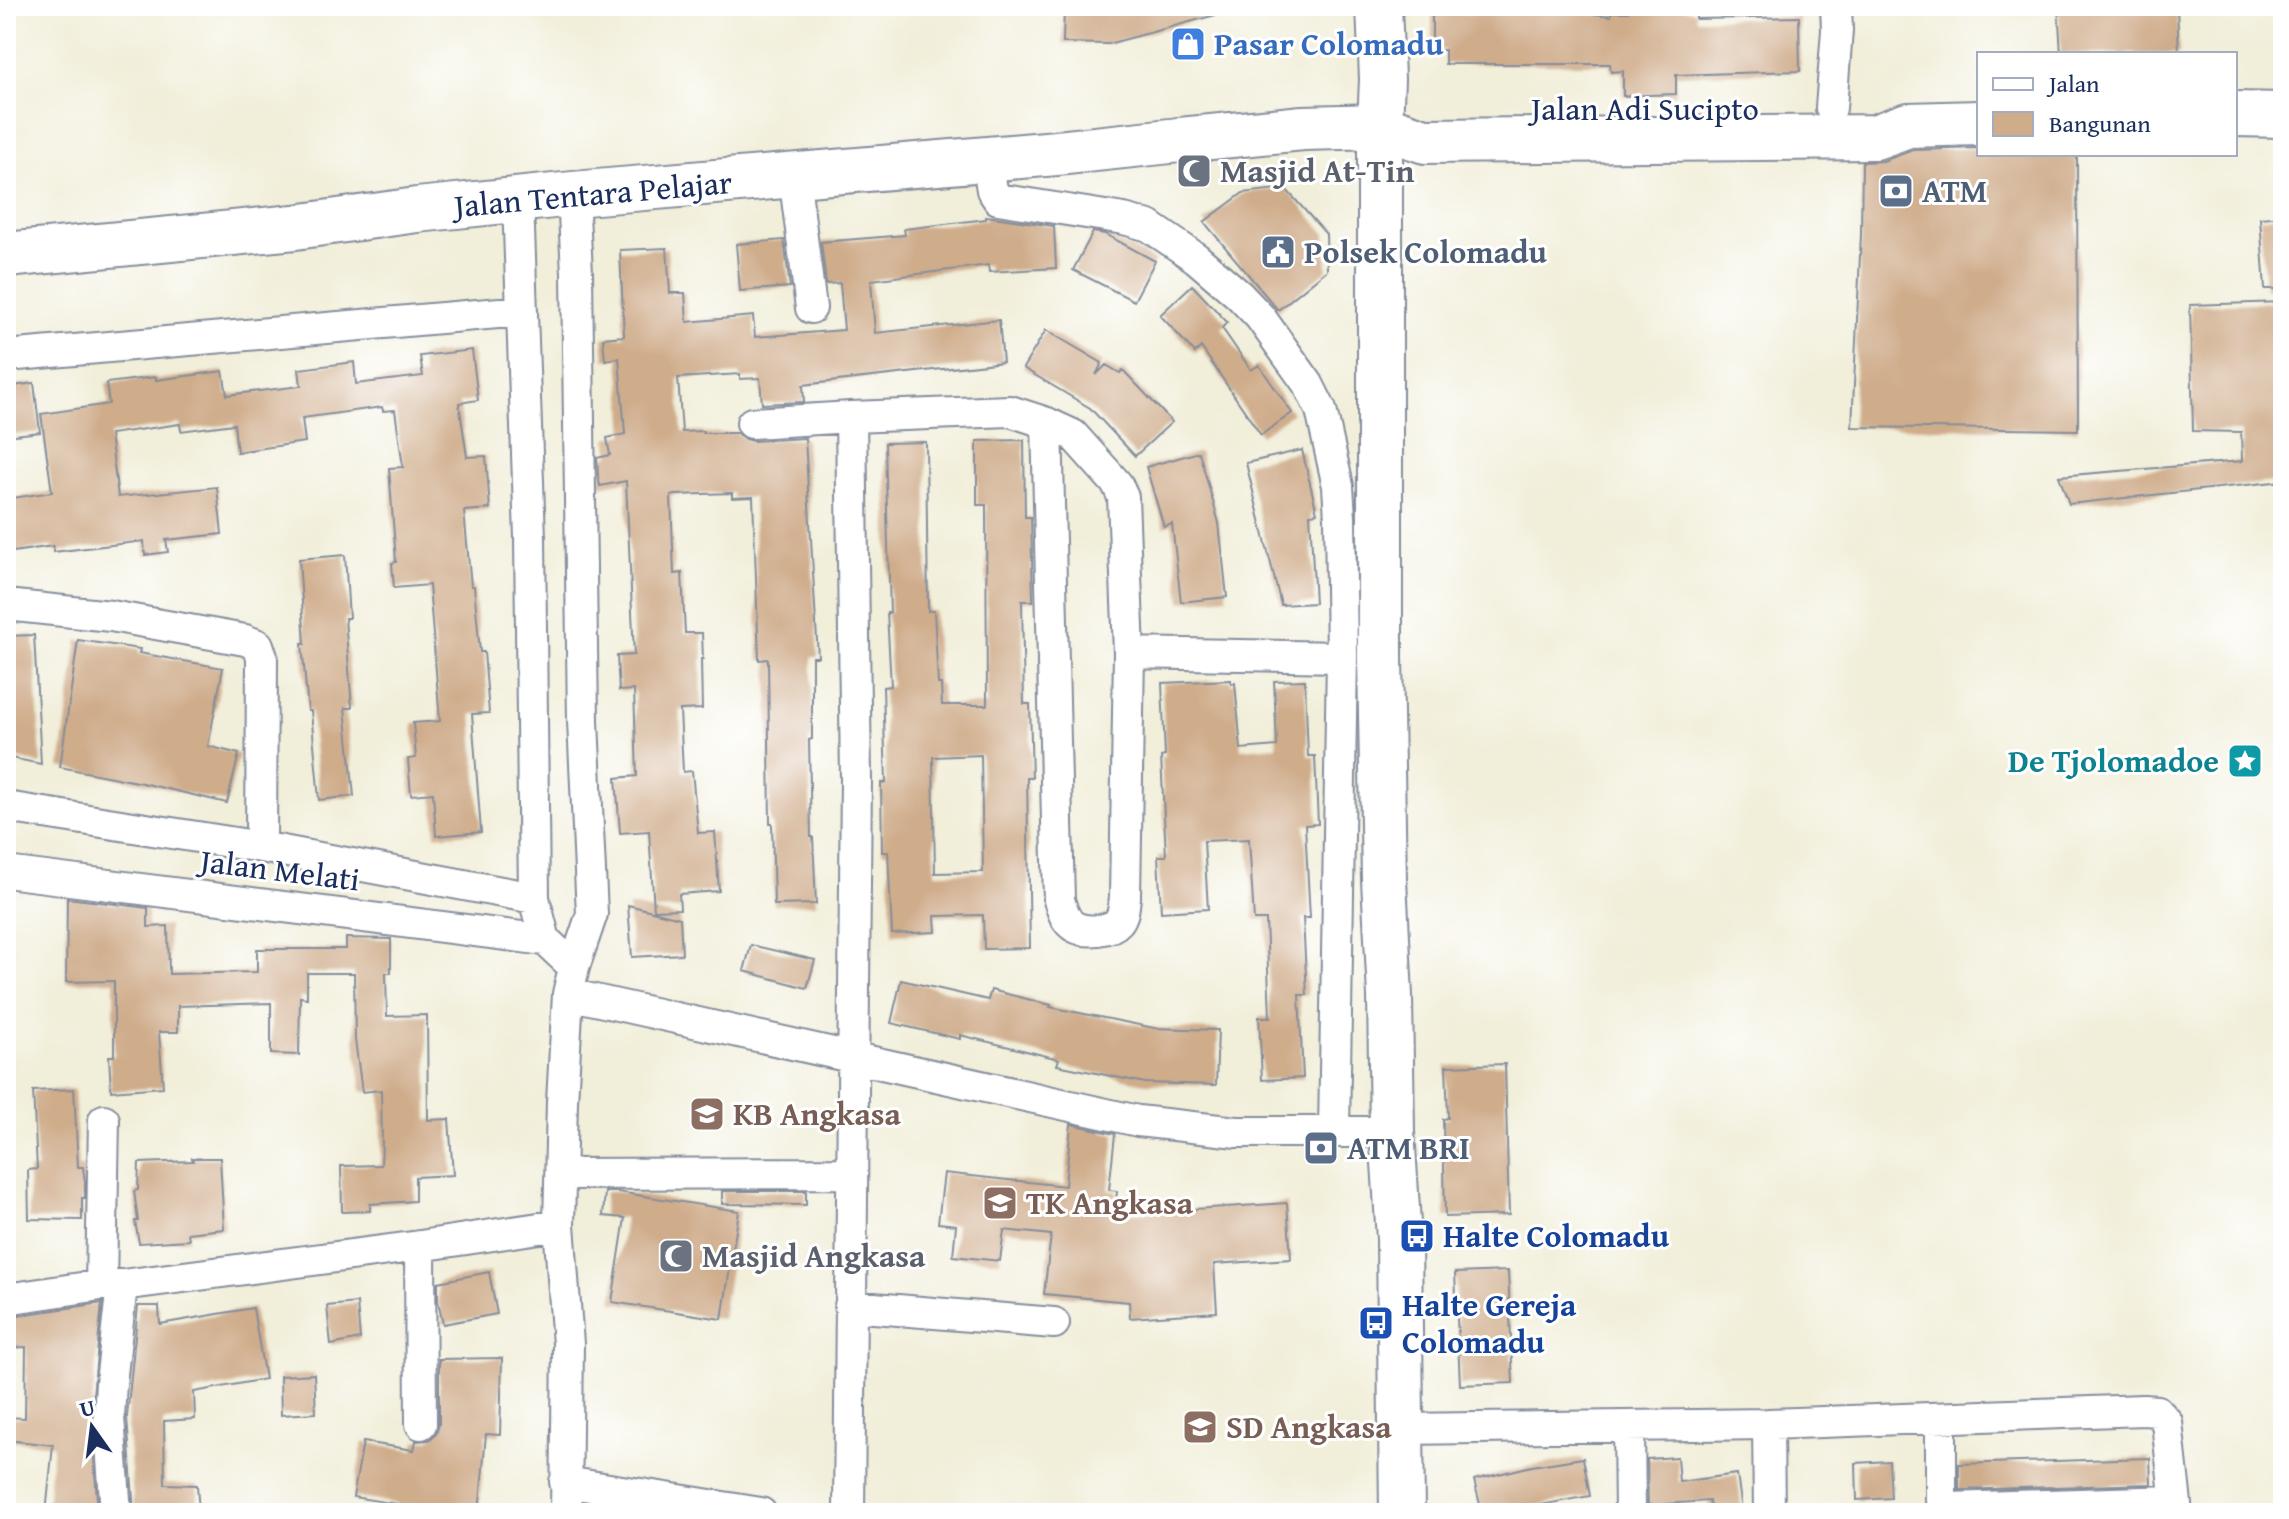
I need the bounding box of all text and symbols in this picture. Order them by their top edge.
place label: Pasar Colomadu [1214,20,1444,67]
shop icon: Pasar Colomadu [1169,25,1207,63]
legend [1977,52,2237,156]
text: Jalan [2046,66,2100,101]
street label: Jalan Adi Sucipto [1527,85,1759,132]
text: Bangunan [2049,106,2151,141]
place label: Masjid At-Tin [1220,147,1414,194]
mosque icon: Masjid At-Tin [1175,152,1213,190]
street label: Jalan Tentara Pelajar [448,158,734,229]
place label: ATM [1922,167,1987,214]
bank icon: ATM [1877,172,1915,210]
place label: Polsek Colomadu [1304,228,1548,275]
public building icon: Polsek Colomadu [1259,233,1297,271]
place label: De Tjolomadoe [2008,737,2219,784]
place icon: De Tjolomadoe [2226,742,2264,780]
street label: Jalan Melati [194,836,362,903]
place label: KB Angkasa [733,1090,902,1137]
school or university icon: KB Angkasa [688,1095,726,1133]
place label: ATM BRI [1347,1124,1470,1171]
bank icon: ATM BRI [1302,1129,1340,1167]
place label: TK Angkasa [1026,1179,1194,1226]
school or university icon: TK Angkasa [981,1184,1019,1222]
place label: Halte Colomadu [1443,1212,1670,1259]
bus stop icon: Halte Colomadu [1398,1217,1436,1255]
place label: Masjid Angkasa [702,1232,926,1279]
mosque icon: Masjid Angkasa [657,1237,695,1275]
place label: Halte Gereja Colomadu [1402,1281,1577,1365]
bus stop icon: Halte Gereja Colomadu [1357,1304,1395,1342]
north arrow [52,1387,132,1467]
text: U [76,1390,98,1425]
place label: SD Angkasa [1226,1403,1392,1450]
school or university icon: SD Angkasa [1181,1408,1219,1446]

